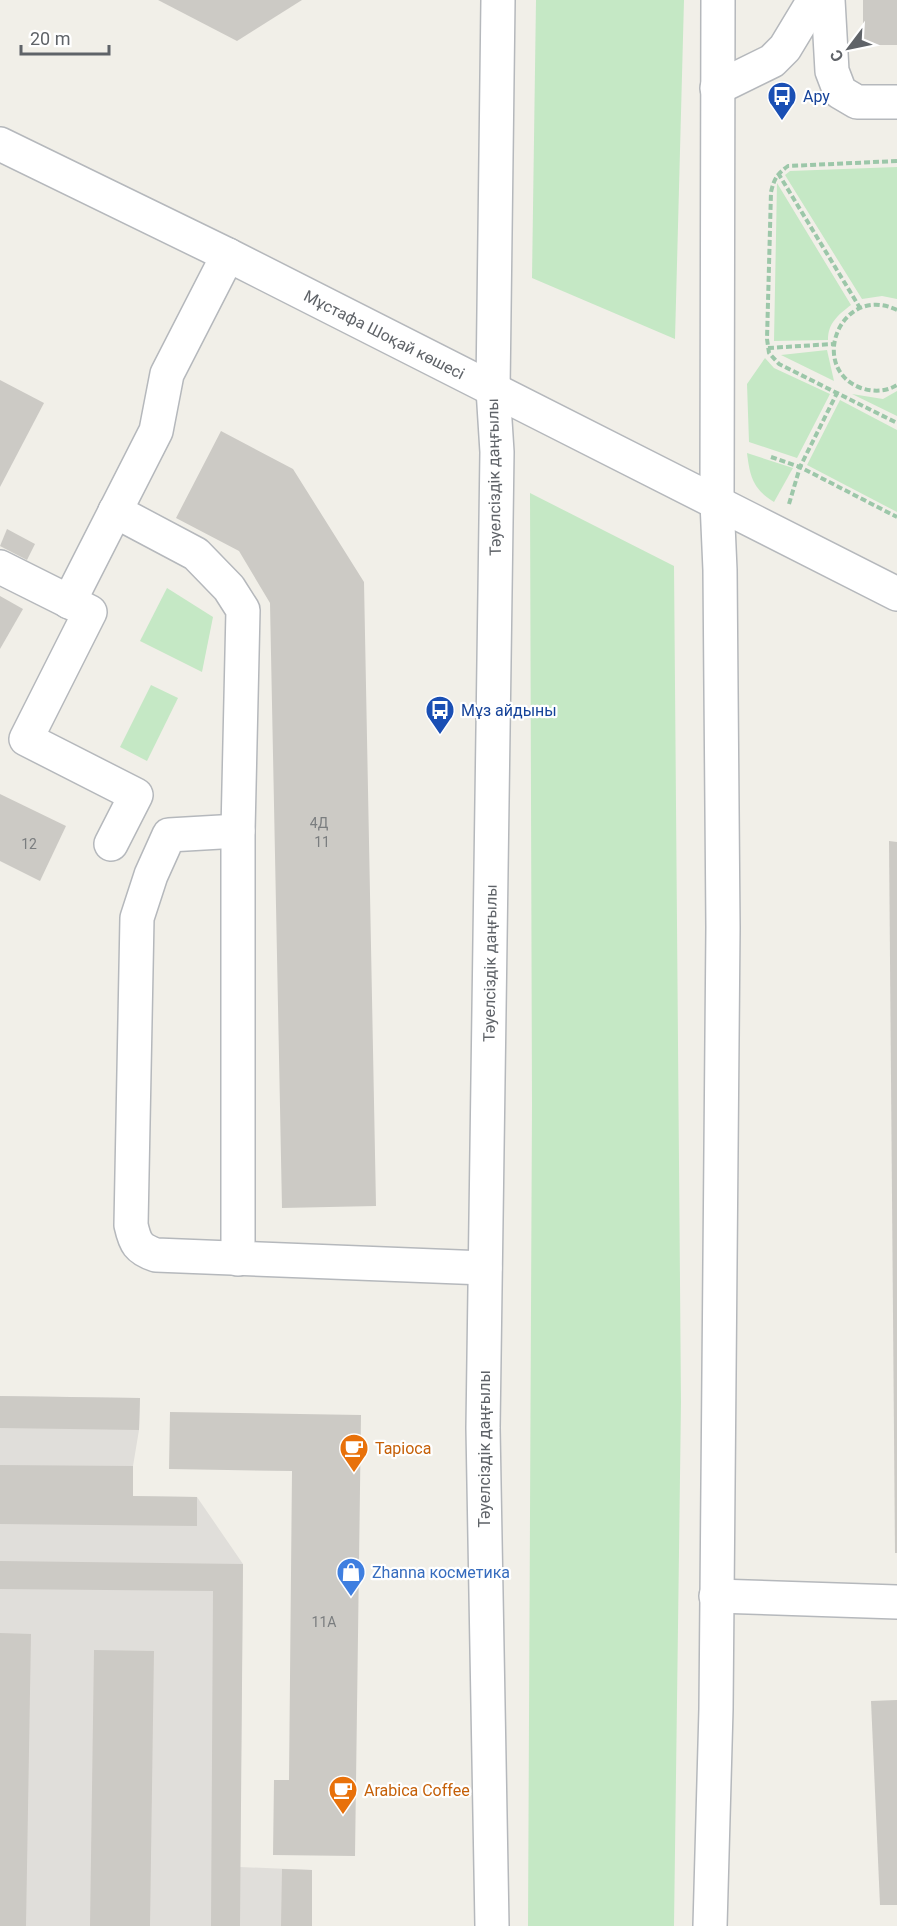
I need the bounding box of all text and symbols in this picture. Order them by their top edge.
scale bar [21,18,110,56]
north arrow [819,18,879,78]
text: 20 m [30,28,70,49]
text: С [826,46,848,65]
bus stop icon: Ару [766,80,798,122]
place label: Ару [803,87,830,106]
street label: Мұстафа Шоқай көшесі [301,286,468,383]
street label: Тәуелсіздік даңғылы [483,398,505,556]
bus stop icon: Мұз айдыны [424,694,456,736]
place label: Мұз айдыны [461,701,557,720]
house number: 4Д [310,815,329,831]
house number: 11 [314,834,330,850]
house number: 12 [21,836,37,852]
street label: Тәуелсіздік даңғылы [479,884,500,1042]
street label: Тәуелсіздік даңғылы [475,1370,494,1528]
cafe icon: Tapioca [338,1432,370,1474]
place label: Tapioca [375,1439,431,1458]
shop icon: Zhanna косметика [335,1556,367,1598]
place label: Zhanna косметика [372,1563,510,1582]
house number: 11А [312,1614,336,1630]
cafe icon: Arabica Coffee [327,1774,359,1816]
place label: Arabica Coffee [364,1781,470,1800]

